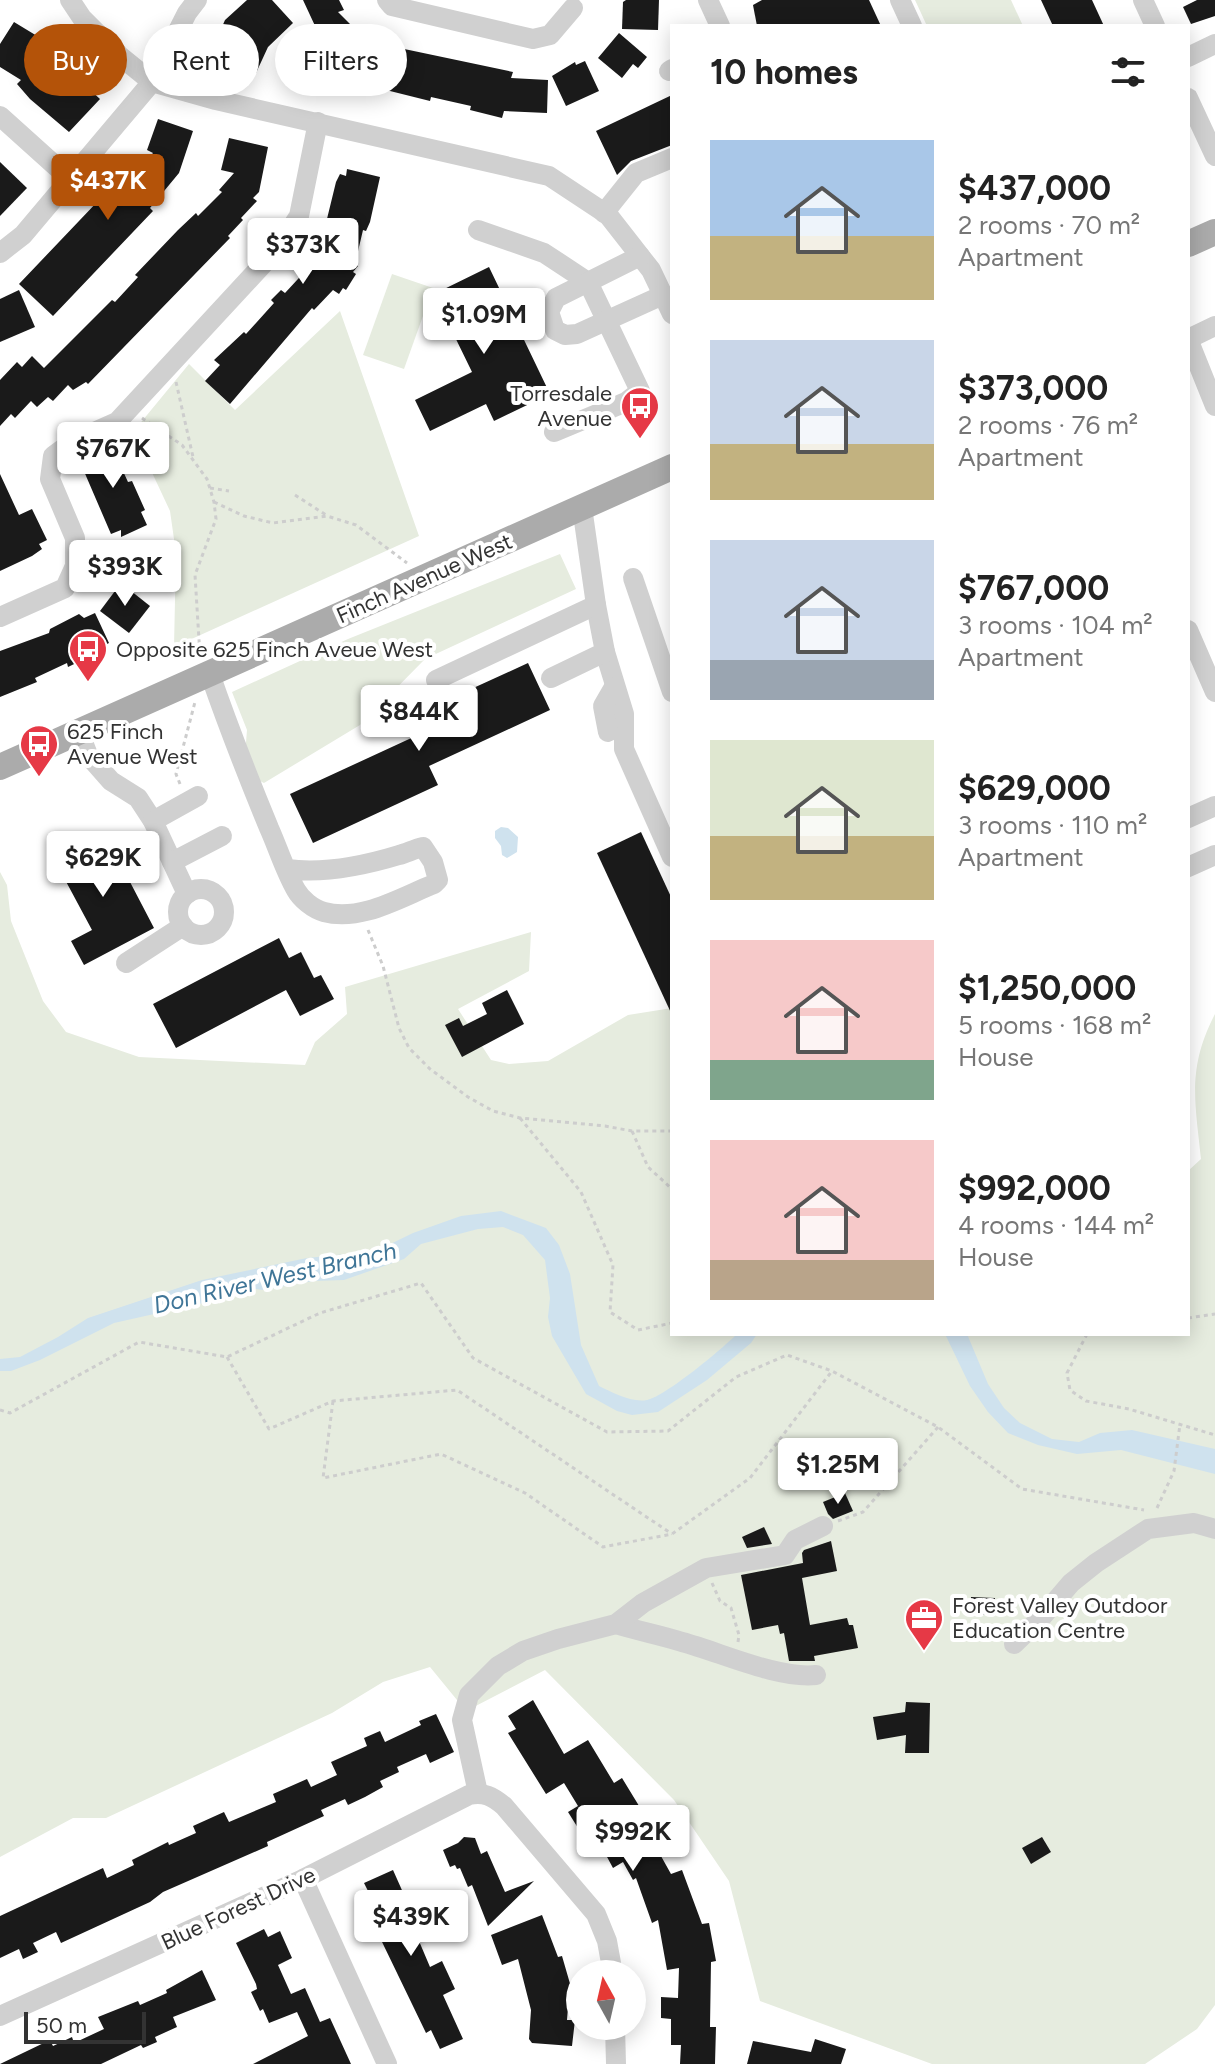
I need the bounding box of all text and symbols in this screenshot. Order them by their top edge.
chip: Buy [24,24,127,96]
chip: Rent [143,24,259,96]
chip: Filters [275,24,407,96]
icon: filters [1106,50,1150,94]
text: 10 homes [710,52,858,93]
pin: $437K [52,154,164,222]
text: $437K [69,164,147,196]
text: $437,000 [958,168,1111,209]
icon: home [774,172,870,268]
text: 2 rooms · 70 m² [958,209,1140,241]
pin: $373K [247,218,359,286]
text: $373K [265,228,341,260]
text: Apartment [958,241,1084,273]
pin: $1.09M [419,288,549,356]
text: $1.09M [441,298,527,330]
text: $373,000 [958,368,1108,409]
icon: home [774,372,870,468]
place label: Torresdale Avenue [510,380,612,432]
bus stop icon: Torresdale Avenue [619,385,661,440]
text: 2 rooms · 76 m² [958,409,1138,441]
pin: $767K [57,422,169,490]
text: $767K [75,432,151,464]
text: Apartment [958,441,1084,473]
street label: Finch Avenue West [332,528,516,629]
pin: $393K [69,540,181,608]
text: $393K [87,550,163,582]
text: $767,000 [958,568,1109,609]
icon: home [774,572,870,668]
text: 3 rooms · 104 m² [958,609,1153,641]
bus stop icon: Opposite 625 Finch Aveue West [67,628,109,683]
place label: Opposite 625 Finch Aveue West [116,636,433,663]
text: Apartment [958,641,1084,673]
pin: $844K [363,685,475,753]
text: $844K [379,695,459,727]
place label: 625 Finch Avenue West [67,718,198,770]
bus stop icon: 625 Finch Avenue West [18,723,60,778]
text: $629,000 [958,768,1111,809]
icon: home [774,772,870,868]
text: 3 rooms · 110 m² [958,809,1147,841]
pin: $629K [47,831,159,899]
text: $629K [65,841,141,873]
text: Apartment [958,841,1084,873]
text: $1,250,000 [958,968,1136,1009]
icon: home [774,972,870,1068]
text: 5 rooms · 168 m² [958,1009,1151,1041]
text: House [958,1041,1033,1073]
text: $992,000 [958,1168,1111,1209]
icon: home [774,1172,870,1268]
text: 4 rooms · 144 m² [958,1209,1154,1241]
water label: Don River West Branch [151,1235,399,1320]
text: House [958,1241,1033,1273]
pin: $1.25M [773,1438,903,1506]
text: $1.25M [796,1448,880,1480]
place label: Forest Valley Outdoor Education Centre [952,1592,1168,1644]
office icon: Forest Valley Outdoor Education Centre [903,1597,945,1652]
pin: $992K [577,1805,689,1873]
text: $992K [595,1815,671,1847]
street label: Blue Forest Drive [157,1861,320,1956]
pin: $439K [355,1890,467,1958]
text: $439K [372,1900,450,1932]
north arrow [566,1960,646,2040]
map controls [566,1960,646,2040]
scale bar [24,2008,146,2044]
text: 50 m [36,2012,87,2039]

